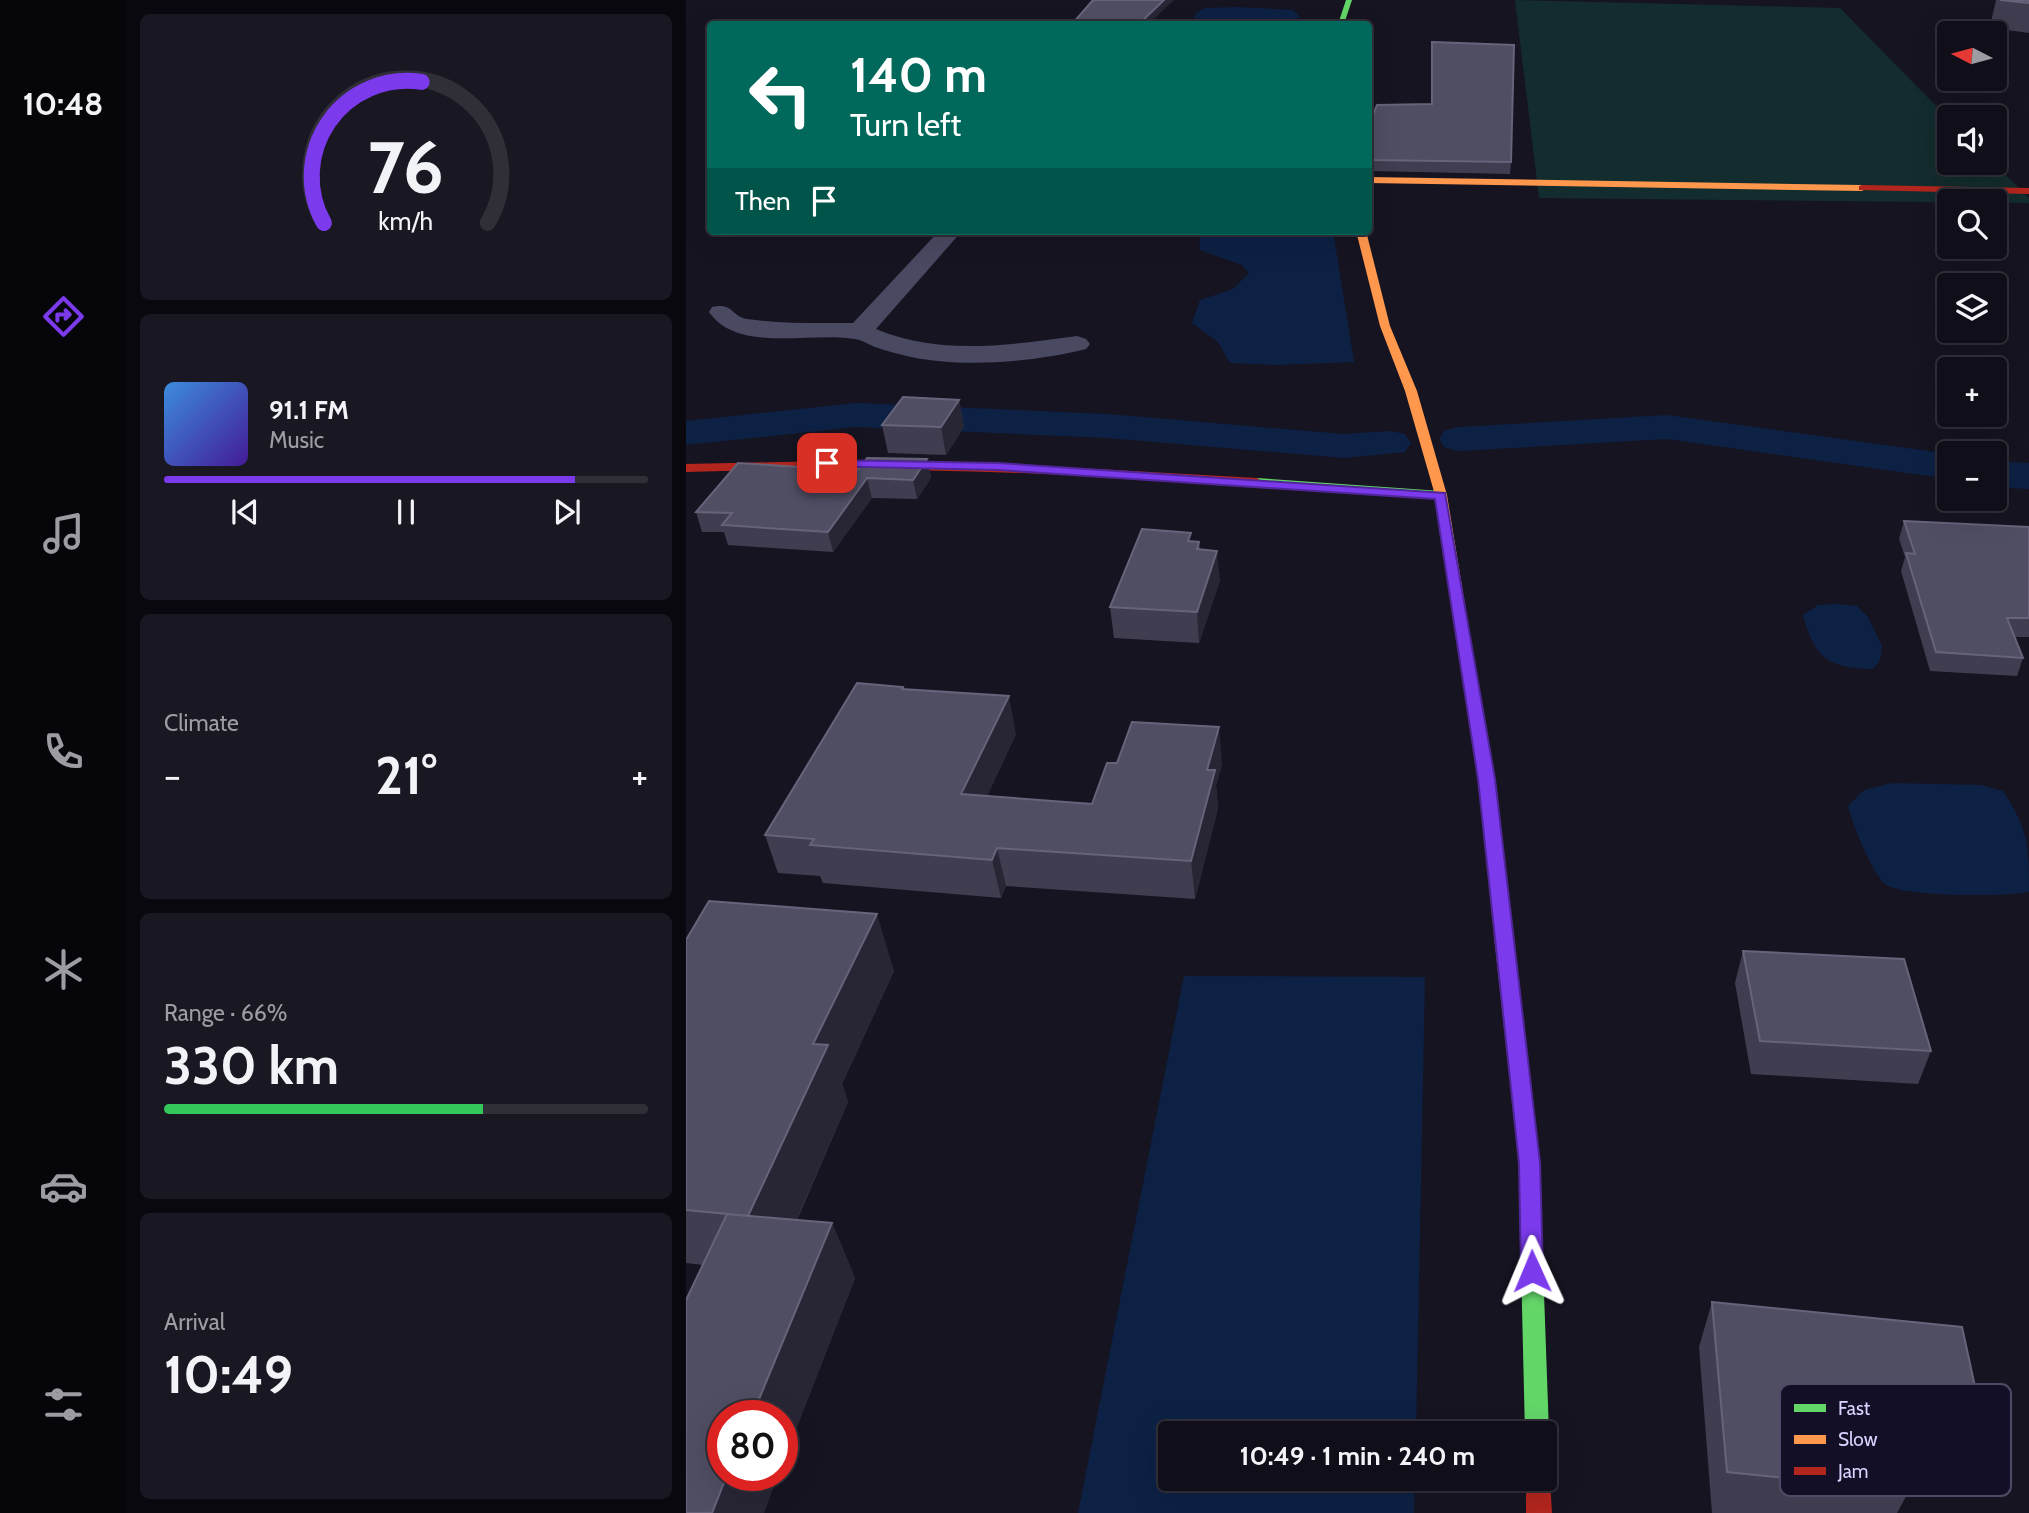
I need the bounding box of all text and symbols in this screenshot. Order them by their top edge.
north arrow [1937,21,2007,91]
map controls [1937,21,2007,511]
text: 140 m [850,45,987,104]
icon: left [735,49,826,140]
text: 10:48 [23,84,103,123]
text: Turn left [850,105,961,144]
button: sound [1937,105,2007,175]
text: 76 [368,123,444,211]
icon: arrive [805,182,843,220]
text: Then [735,185,791,217]
button: search [1937,189,2007,259]
text: km/h [379,206,433,236]
button: layers [1937,273,2007,343]
icon: directions [39,292,88,341]
button: + [1937,357,2007,427]
text: 91.1 FM [269,394,349,426]
text: Music [269,426,324,454]
pin [797,433,857,493]
button: − [1937,441,2007,511]
icon: arrive [808,444,846,482]
icon: previous [226,493,264,531]
icon: pause [387,493,425,531]
icon: next [548,493,586,531]
icon: music [39,509,88,558]
text: Climate [164,709,239,737]
icon: phone [39,727,88,776]
text: 21° [375,744,437,807]
text: − [164,752,181,799]
text: + [631,752,648,799]
icon: climate [39,945,88,994]
text: Range · 66% [164,999,288,1027]
text: 330 km [164,1034,339,1097]
icon: car [39,1162,88,1211]
position arrow [1495,1234,1569,1308]
text: Arrival [164,1308,225,1336]
text: 10:49 [164,1343,293,1406]
icon: filters [39,1380,88,1429]
legend [1780,1384,2011,1496]
text: Fast [1838,1397,1871,1420]
speed limit sign: 80 [707,1400,798,1491]
text: Slow [1838,1428,1878,1451]
text: 10:49 · 1 min · 240 m [1240,1440,1475,1472]
text: Jam [1837,1460,1868,1483]

